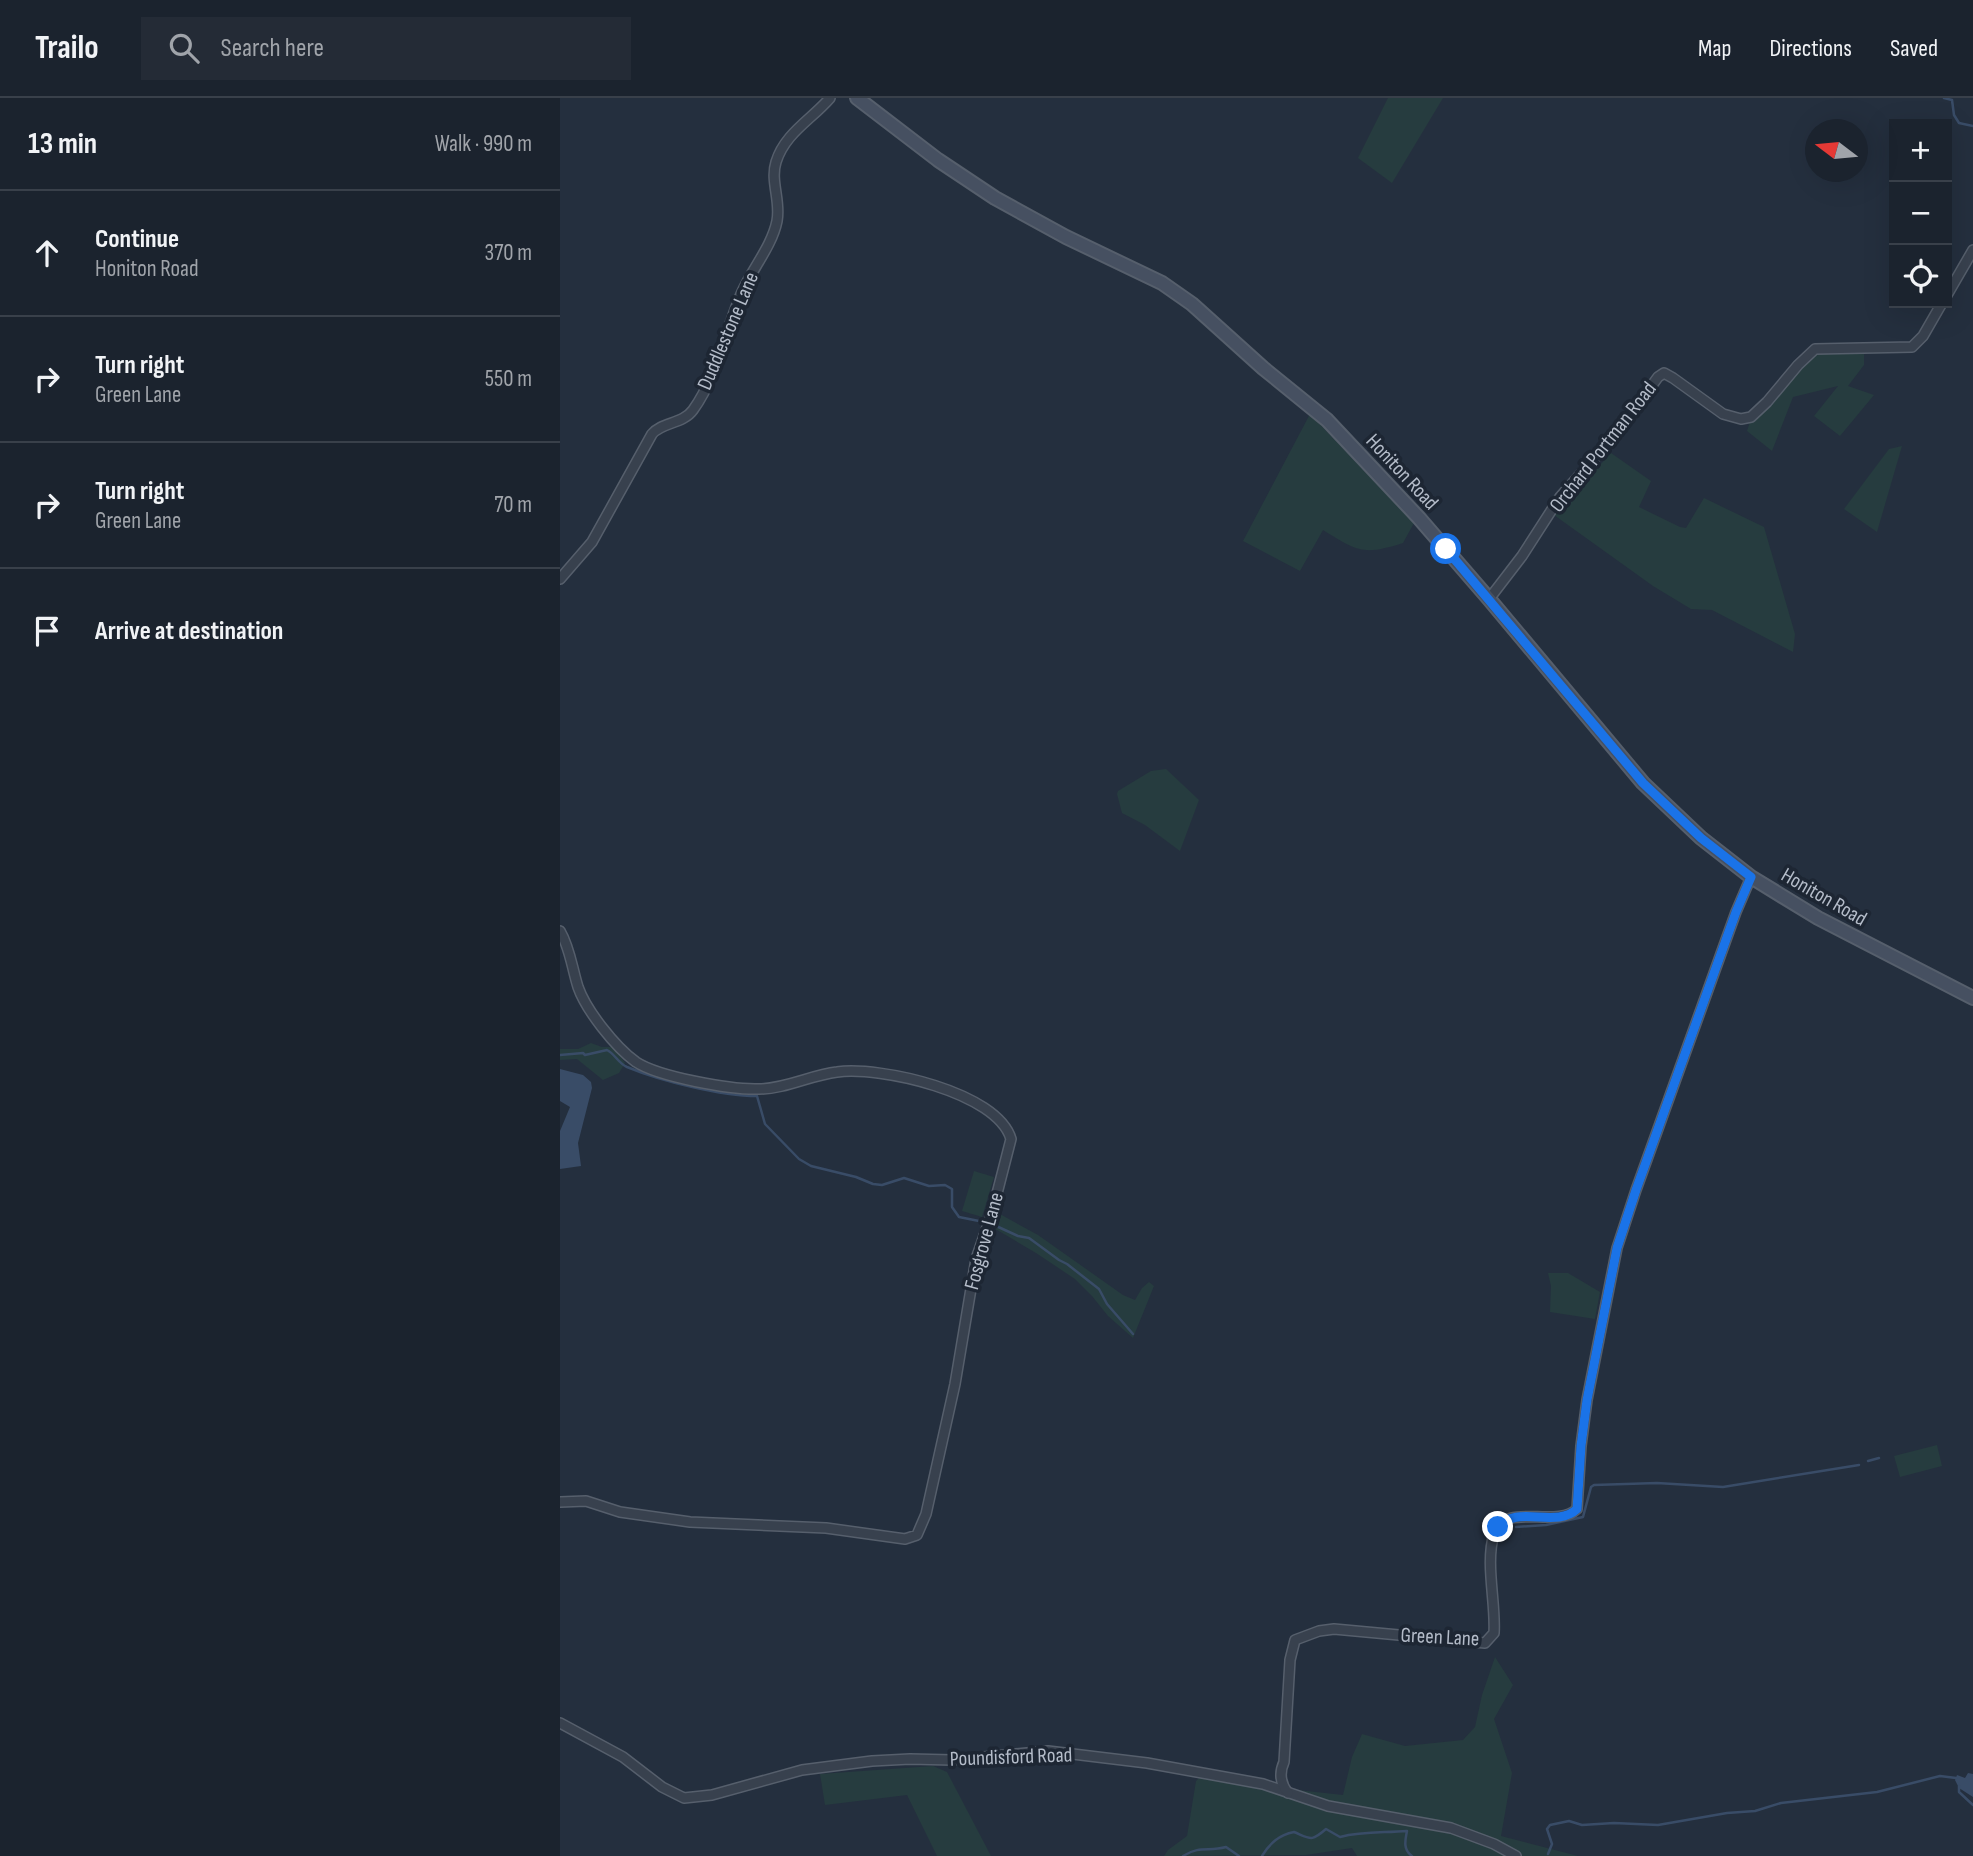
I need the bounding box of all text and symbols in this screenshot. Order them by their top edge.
search box [141,17,631,80]
text: Trailo [35,28,99,68]
icon: search [165,29,203,67]
text: Search here [221,33,324,64]
text: Map [1698,34,1731,63]
text: Directions [1769,34,1852,63]
text: Saved [1890,34,1938,63]
north arrow [1805,119,1868,182]
map controls [1889,119,1952,308]
button: + [1889,119,1952,182]
text: 13 min [28,126,97,162]
text: Walk · 990 m [435,130,532,158]
button: − [1889,182,1952,245]
text: Continue [95,224,179,255]
icon: ahead [28,234,66,272]
text: 370 m [485,239,532,267]
button: locate [1889,245,1952,308]
text: Honiton Road [95,255,199,283]
street label: Duddlestone Lane [692,268,764,394]
text: Turn right [95,350,184,381]
icon: right [28,360,66,398]
text: 550 m [485,365,532,393]
street label: Orchard Portman Road [1544,377,1662,517]
text: Green Lane [95,381,181,409]
street label: Honiton Road [1361,429,1443,515]
text: Turn right [95,476,184,507]
icon: right [28,486,66,524]
text: 70 m [494,491,532,519]
text: Green Lane [95,507,181,535]
route start [1430,533,1461,564]
icon: arrive [28,612,66,650]
text: Arrive at destination [95,616,283,647]
street label: Honiton Road [1777,863,1871,931]
street label: Fosgrove Lane [959,1190,1009,1292]
route end [1482,1511,1513,1542]
street label: Green Lane [1400,1622,1480,1652]
street label: Poundisford Road [949,1742,1073,1772]

